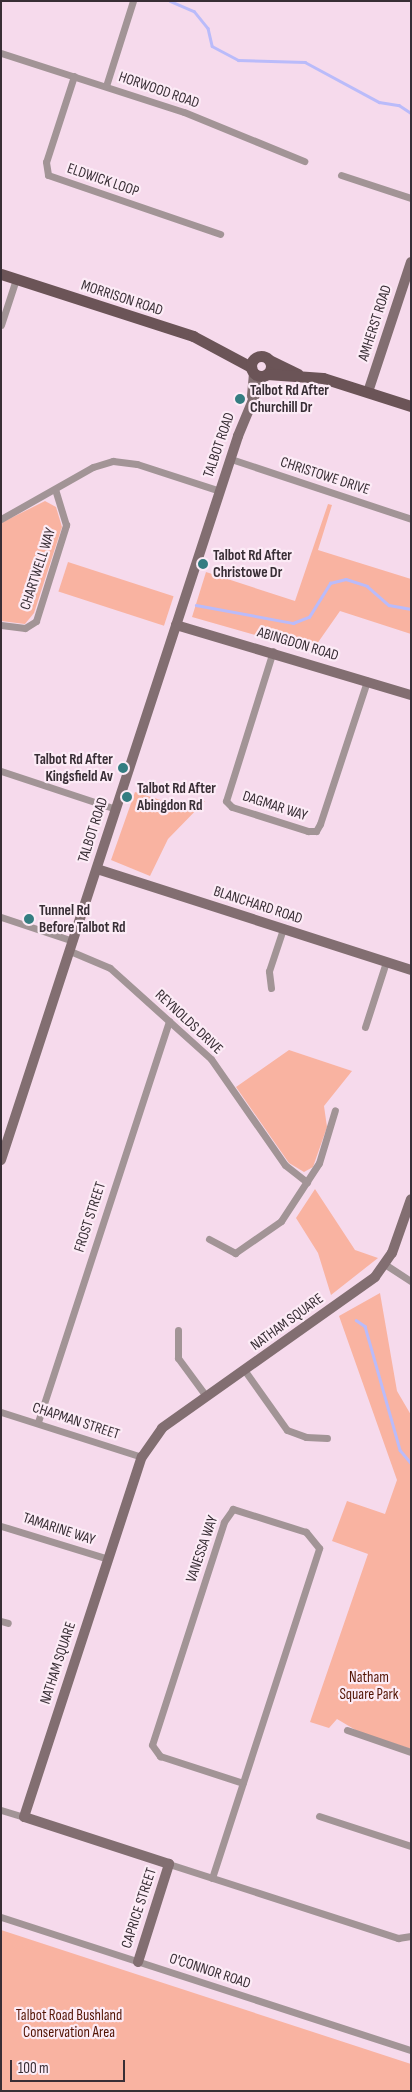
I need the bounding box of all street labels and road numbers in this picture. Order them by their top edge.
street label: HORWOOD ROAD [116,68,202,112]
street label: ELDWICK LOOP [65,159,141,201]
street label: MORRISON ROAD [79,276,165,320]
street label: AMHERST ROAD [354,283,396,363]
street label: TALBOT ROAD [199,410,239,480]
street label: CHRISTOWE DRIVE [278,453,372,499]
street label: CHARTWELL WAY [16,526,60,612]
street label: ABINGDON ROAD [255,623,341,665]
street label: DAGMAR WAY [240,787,310,825]
street label: TALBOT ROAD [74,795,112,865]
street label: BLANCHARD ROAD [211,882,305,928]
street label: REYNOLDS DRIVE [151,986,227,1058]
street label: FROST STREET [70,1180,110,1254]
street label: NATHAM SQUARE [247,1290,327,1354]
street label: CHAPMAN STREET [30,1398,122,1444]
street label: TAMARINE WAY [21,1509,97,1549]
street label: VANESSA WAY [182,1513,222,1585]
street label: NATHAM SQUARE [36,1620,80,1706]
street label: CAPRICE STREET [118,1865,160,1951]
street label: O'CONNOR ROAD [167,1949,253,1993]

